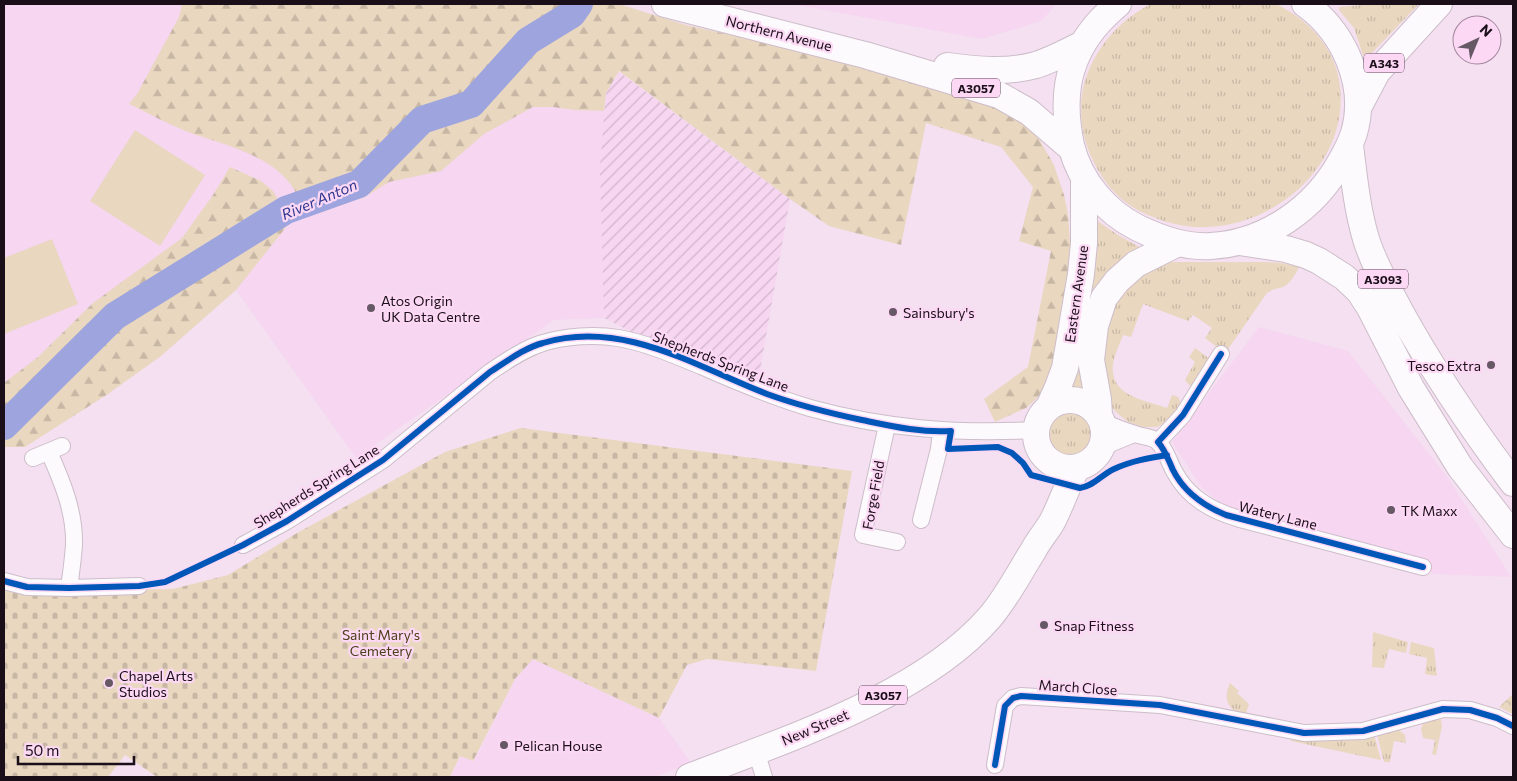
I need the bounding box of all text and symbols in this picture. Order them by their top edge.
street label: Northern Avenue [724,12,834,54]
north arrow [1452,15,1502,65]
text: N [1477,21,1496,40]
road number: A343 [1364,54,1404,72]
road number: A3057 [952,78,1000,98]
water label: River Anton [278,175,360,223]
street label: Eastern Avenue [1061,244,1091,344]
road number: A3093 [1358,270,1408,288]
place label: Atos Origin UK Data Centre [381,292,480,325]
marker: Atos Origin UK Data Centre [365,302,377,314]
place label: Sainsbury's [903,304,975,321]
marker: Sainsbury's [887,306,899,318]
street label: Shepherds Spring Lane [650,327,792,395]
place label: Tesco Extra [1407,357,1481,374]
marker: Tesco Extra [1485,359,1497,371]
street label: Shepherds Spring Lane [250,441,382,531]
street label: Forge Field [859,459,887,531]
street label: Watery Lane [1237,497,1319,533]
place label: TK Maxx [1401,502,1458,519]
marker: TK Maxx [1385,504,1397,516]
place label: Snap Fitness [1054,617,1134,634]
marker: Snap Fitness [1038,619,1050,631]
park label: Saint Mary's Cemetery [342,626,420,659]
place label: Chapel Arts Studios [119,667,193,700]
street label: March Close [1038,676,1118,698]
marker: Chapel Arts Studios [103,677,115,689]
road number: A3057 [859,686,907,704]
street label: New Street [779,705,851,749]
scale bar [18,734,134,766]
place label: Pelican House [514,737,602,754]
marker: Pelican House [498,739,510,751]
text: 50 m [25,741,59,759]

